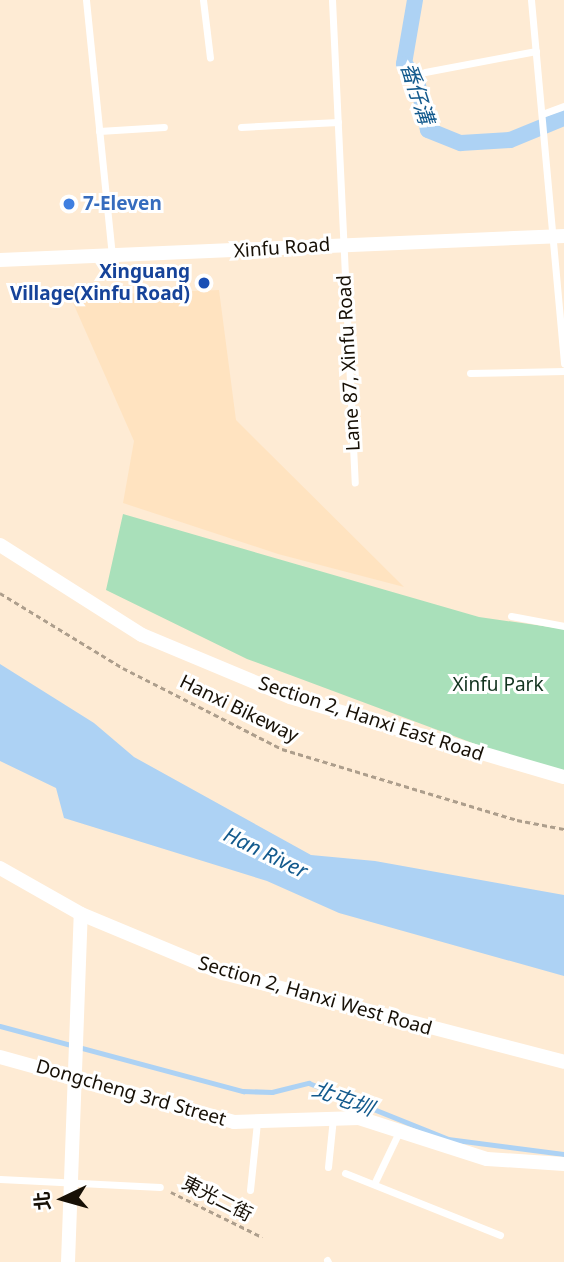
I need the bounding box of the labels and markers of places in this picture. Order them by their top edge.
place label: 7-Eleven [83,193,162,215]
marker: 7-Eleven [61,196,77,212]
place label: Xinguang Village(Xinfu Road) [10,261,190,305]
marker: Xinguang Village(Xinfu Road) [196,275,212,291]

